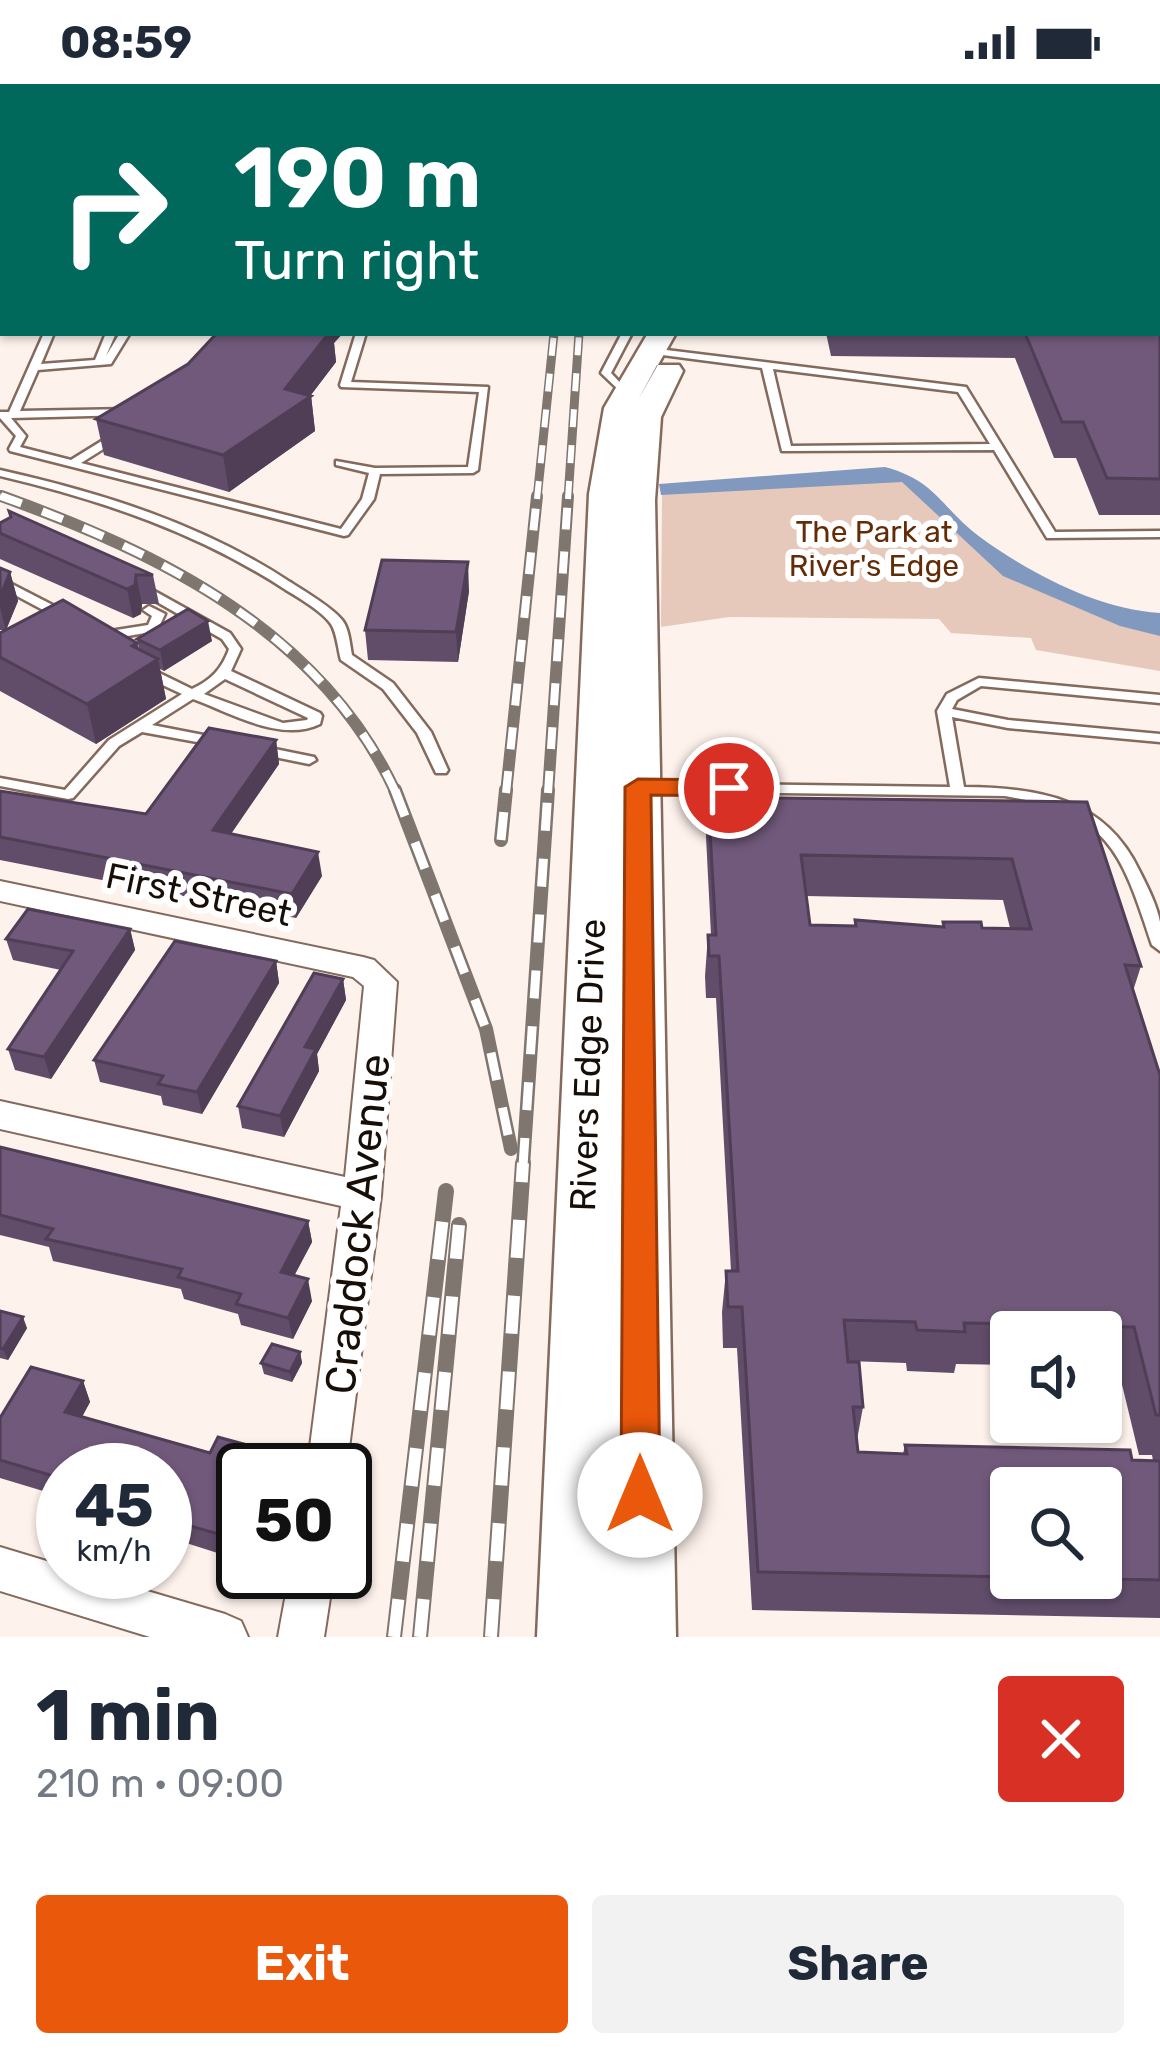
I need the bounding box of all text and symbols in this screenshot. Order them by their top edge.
text: 08:59 [60,16,192,69]
text: 190 m [234,128,482,228]
icon: right [36,132,192,288]
text: Turn right [234,229,479,293]
park label: The Park at River's Edge [789,514,959,584]
pin [678,737,780,839]
icon: arrive [696,755,762,821]
street label: First Street [102,854,296,935]
street label: Rivers Edge Drive [561,918,614,1212]
street label: Craddock Avenue [315,1052,401,1397]
map controls [990,1311,1122,1599]
button: sound [990,1311,1122,1443]
position arrow [577,1432,703,1558]
speed limit sign: 50 [216,1443,372,1599]
button: search [990,1467,1122,1599]
text: 45 [74,1470,154,1541]
text: km/h [77,1533,151,1569]
text: 1 min [36,1673,220,1758]
button: close [998,1676,1124,1802]
text: 210 m · 09:00 [36,1761,284,1807]
button: Exit [36,1895,568,2033]
button: Share [592,1895,1124,2033]

